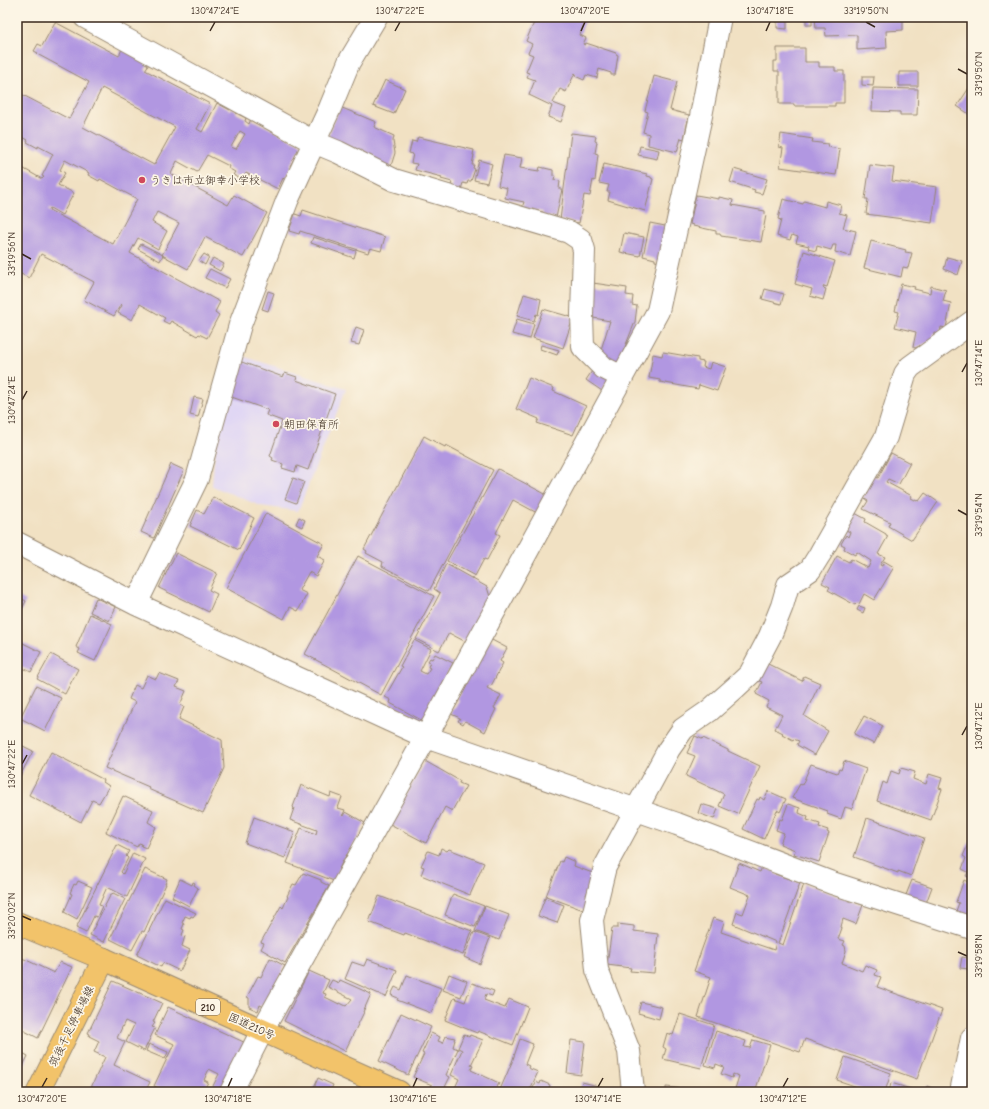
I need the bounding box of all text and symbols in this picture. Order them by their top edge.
text: 130°47'24"E [191,5,239,17]
text: 130°47'22"E [376,5,424,17]
text: 130°47'20"E [560,5,610,17]
text: 130°47'18"E [747,5,794,17]
text: 33°19'50"N [844,5,888,17]
text: 33°19'50"N [973,52,985,96]
place label: うきは市立御幸小学校 [150,174,260,187]
marker: うきは市立御幸小学校 [137,175,147,185]
text: 33°19'56"N [6,232,18,276]
text: 130°47'14"E [973,340,985,386]
text: 130°47'24"E [6,376,18,424]
place label: 朝田保育所 [284,418,339,431]
marker: 朝田保育所 [271,419,281,429]
text: 33°19'54"N [973,493,985,537]
text: 130°47'12"E [973,702,985,750]
text: 130°47'22"E [6,740,18,788]
text: 33°20'02"N [6,893,18,939]
text: 33°19'58"N [973,934,985,978]
street label: 筑後千足停車場線 [46,984,97,1069]
road number: 210 [196,999,220,1015]
street label: 国道210号 [226,1010,277,1043]
text: 130°47'20"E [17,1093,67,1105]
text: 130°47'18"E [205,1093,252,1105]
text: 130°47'16"E [389,1093,437,1105]
text: 130°47'14"E [575,1093,621,1105]
text: 130°47'12"E [759,1093,807,1105]

